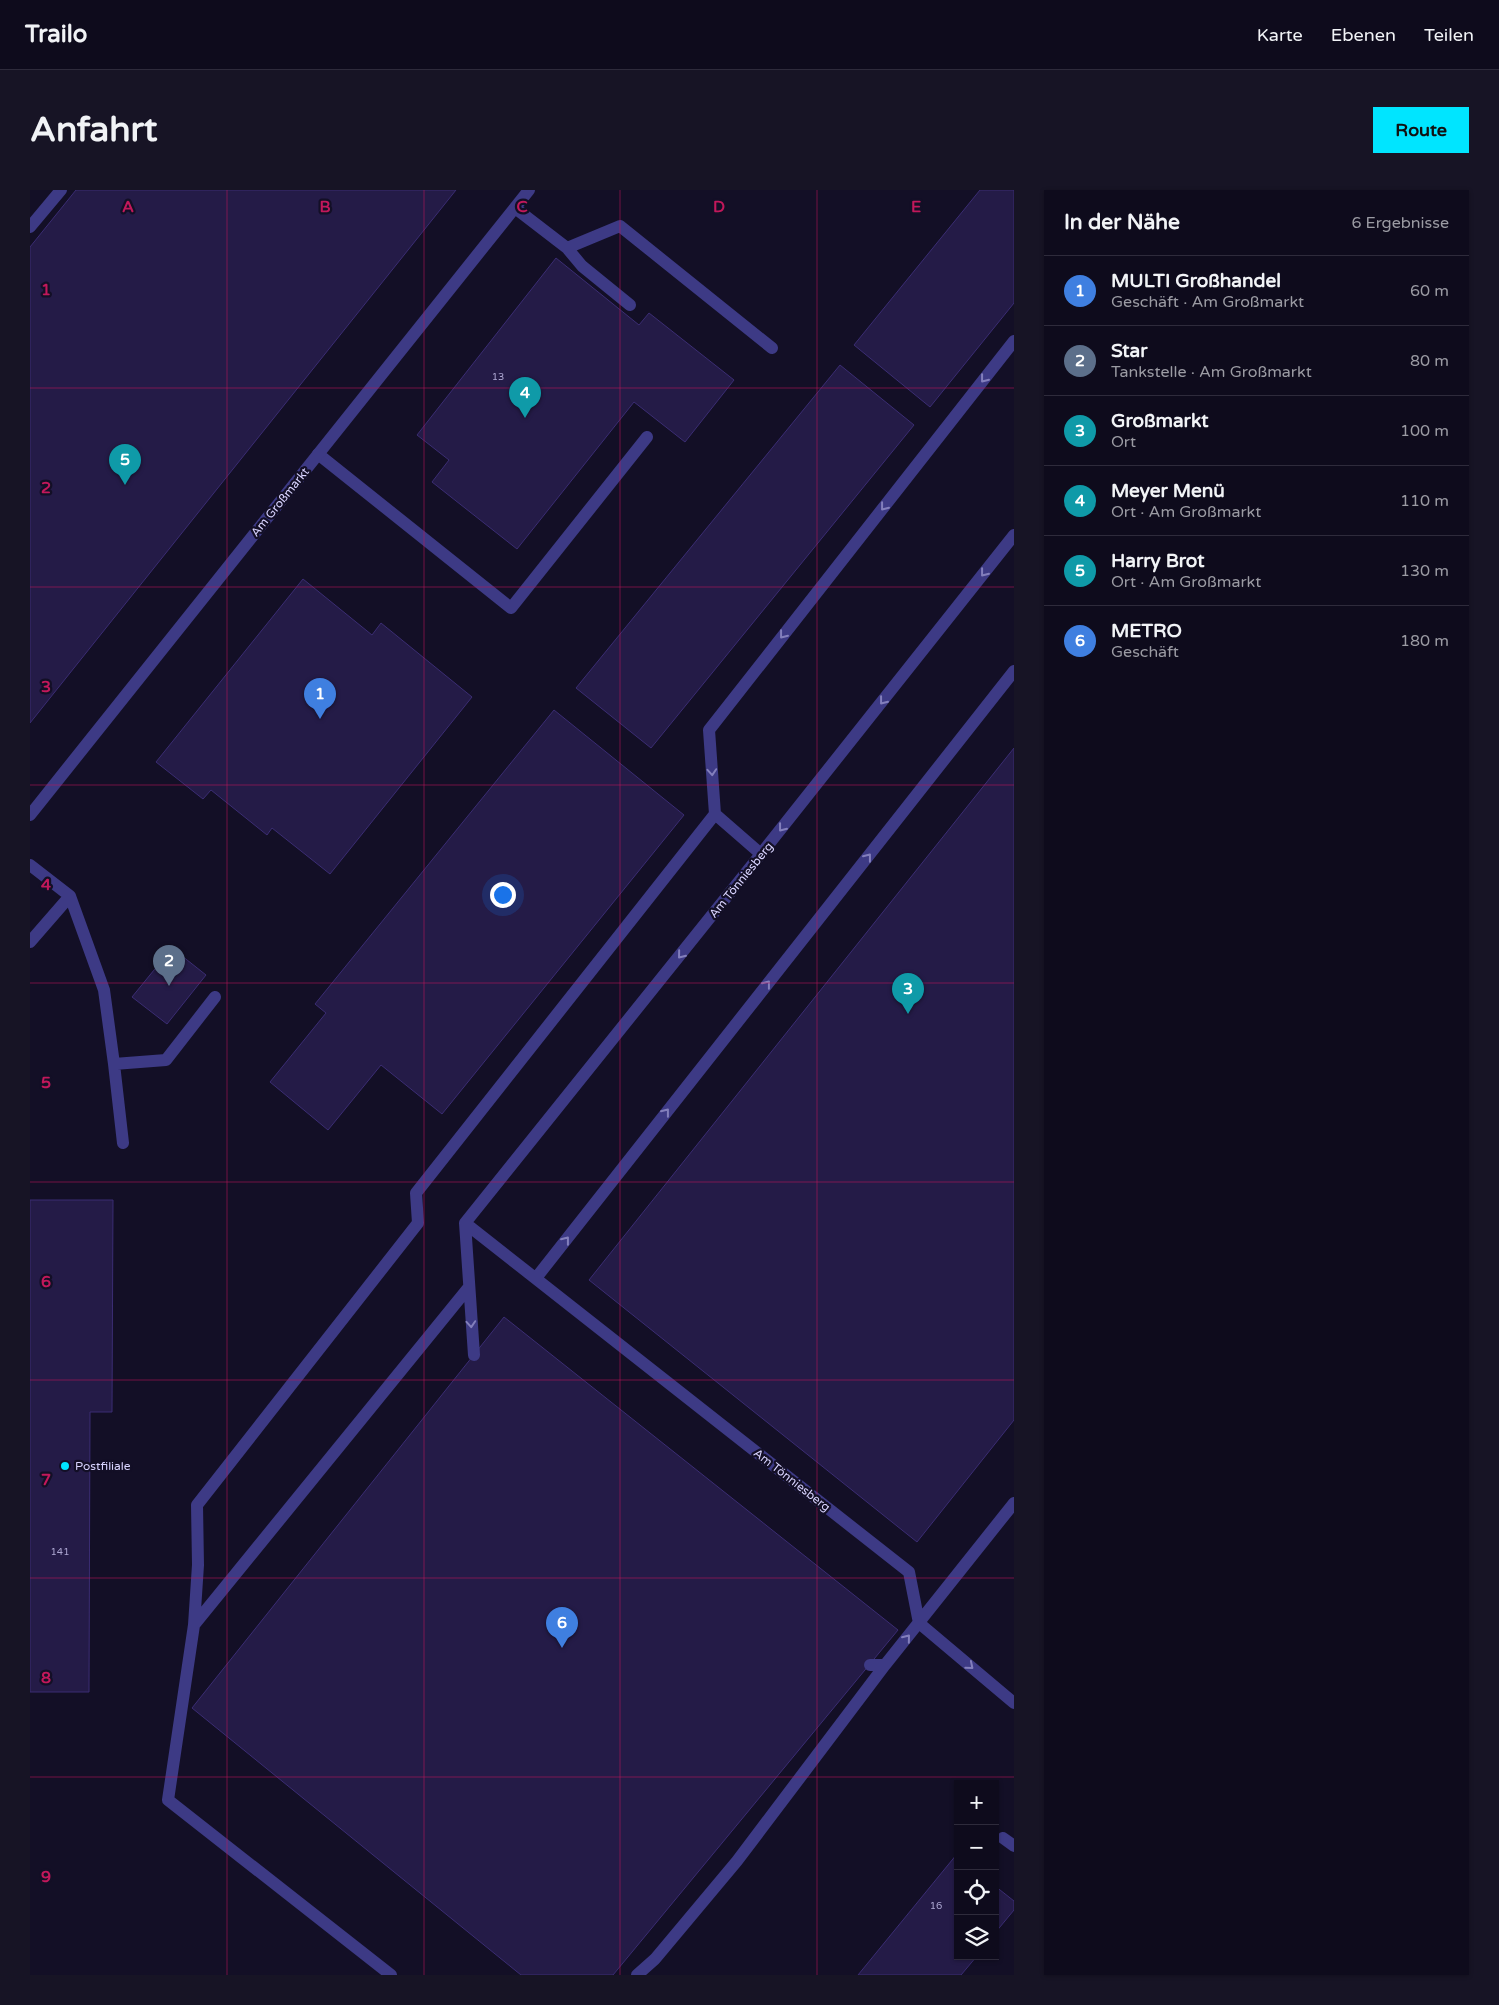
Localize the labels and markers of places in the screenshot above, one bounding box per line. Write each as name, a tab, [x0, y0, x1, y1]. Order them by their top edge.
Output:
pin: 4	[509, 377, 541, 418]
pin: 5	[109, 444, 141, 485]
pin: 1	[304, 678, 336, 719]
pin: 2	[153, 945, 185, 986]
pin: 3	[892, 973, 924, 1014]
place label: Postfiliale	[75, 1459, 131, 1473]
marker: Postfiliale	[59, 1460, 71, 1472]
pin: 6	[546, 1607, 578, 1648]

